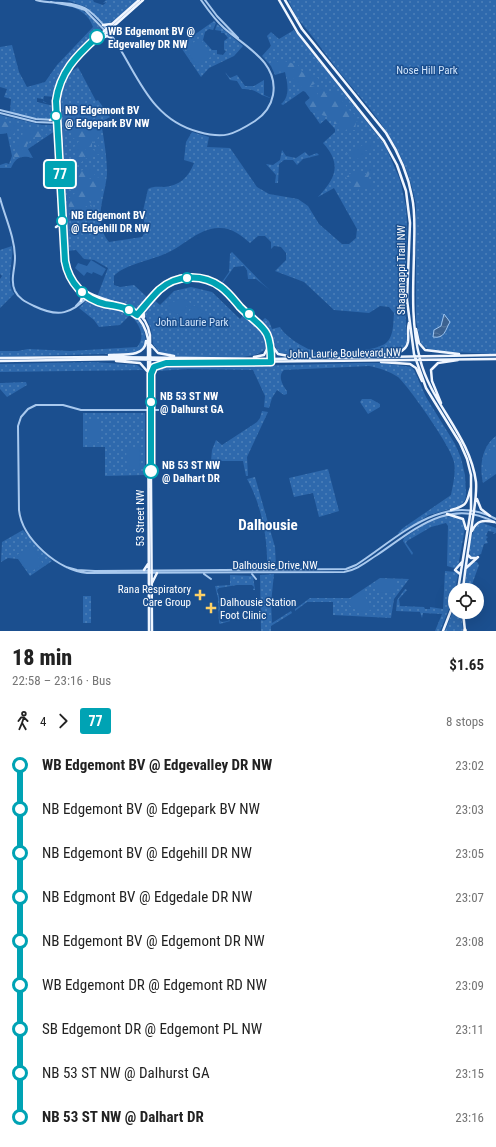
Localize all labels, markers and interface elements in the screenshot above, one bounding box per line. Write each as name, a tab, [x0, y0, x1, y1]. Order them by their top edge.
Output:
place label: WB Edgemont BV @ Edgevalley DR NW	[108, 25, 195, 51]
marker: WB Edgemont BV @ Edgevalley DR NW	[89, 29, 105, 45]
park label: Nose Hill Park	[396, 64, 458, 77]
place label: NB Edgemont BV @ Edgepark BV NW	[65, 104, 150, 130]
marker: NB Edgemont BV @ Edgepark BV NW	[50, 110, 62, 122]
line badge: 77	[42, 161, 78, 187]
text: 77	[53, 166, 67, 182]
place label: NB Edgemont BV @ Edgehill DR NW	[71, 209, 150, 235]
marker: NB Edgemont BV @ Edgehill DR NW	[56, 215, 68, 227]
street label: Shaganappi Trail NW	[395, 225, 408, 315]
unlabelled marker	[181, 272, 193, 284]
unlabelled marker	[76, 286, 88, 298]
unlabelled marker	[123, 304, 135, 316]
unlabelled marker	[243, 308, 255, 320]
park label: John Laurie Park	[156, 316, 229, 329]
street label: John Laurie Boulevard NW	[287, 346, 402, 361]
place label: NB 53 ST NW @ Dalhurst GA	[160, 390, 224, 416]
marker: NB 53 ST NW @ Dalhurst GA	[145, 396, 157, 408]
place label: NB 53 ST NW @ Dalhart DR	[162, 459, 221, 485]
marker: NB 53 ST NW @ Dalhart DR	[143, 463, 159, 479]
street label: 53 Street NW	[134, 489, 147, 546]
district label: Dalhousie	[238, 516, 298, 534]
street label: Dalhousie Drive NW	[232, 559, 318, 572]
place label: Rana Respiratory Care Group	[118, 583, 191, 609]
map controls	[448, 583, 484, 619]
button: locate	[448, 583, 484, 619]
marker: Rana Respiratory Care Group	[194, 589, 206, 601]
place label: Dalhousie Station Foot Clinic	[220, 596, 296, 622]
marker: Dalhousie Station Foot Clinic	[205, 602, 217, 614]
text: 18 min	[12, 645, 72, 670]
text: $1.65	[449, 656, 484, 674]
text: 22:58 – 23:16 · Bus	[12, 673, 111, 688]
icon: walk	[12, 710, 34, 732]
icon: forward	[52, 710, 74, 732]
text: 77	[88, 713, 103, 729]
text: 4	[40, 714, 46, 729]
text: 8 stops	[446, 714, 484, 729]
text: WB Edgemont BV @ Edgevalley DR NW	[42, 756, 272, 774]
text: 23:02	[455, 758, 484, 773]
text: NB Edgemont BV @ Edgepark BV NW	[42, 800, 260, 818]
text: 23:03	[455, 802, 484, 817]
text: NB Edgemont BV @ Edgehill DR NW	[42, 844, 252, 862]
text: 23:05	[455, 846, 484, 861]
text: NB Edgmont BV @ Edgedale DR NW	[42, 888, 252, 906]
text: 23:07	[455, 890, 484, 905]
text: NB Edgemont BV @ Edgemont DR NW	[42, 932, 265, 950]
text: 23:08	[455, 934, 484, 949]
text: WB Edgemont DR @ Edgemont RD NW	[42, 976, 267, 994]
text: 23:09	[455, 978, 484, 993]
text: SB Edgemont DR @ Edgemont PL NW	[42, 1020, 262, 1038]
text: 23:11	[455, 1022, 484, 1037]
text: NB 53 ST NW @ Dalhurst GA	[42, 1064, 210, 1082]
text: 23:15	[455, 1066, 484, 1081]
text: NB 53 ST NW @ Dalhart DR	[42, 1108, 204, 1126]
text: 23:16	[455, 1110, 484, 1125]

